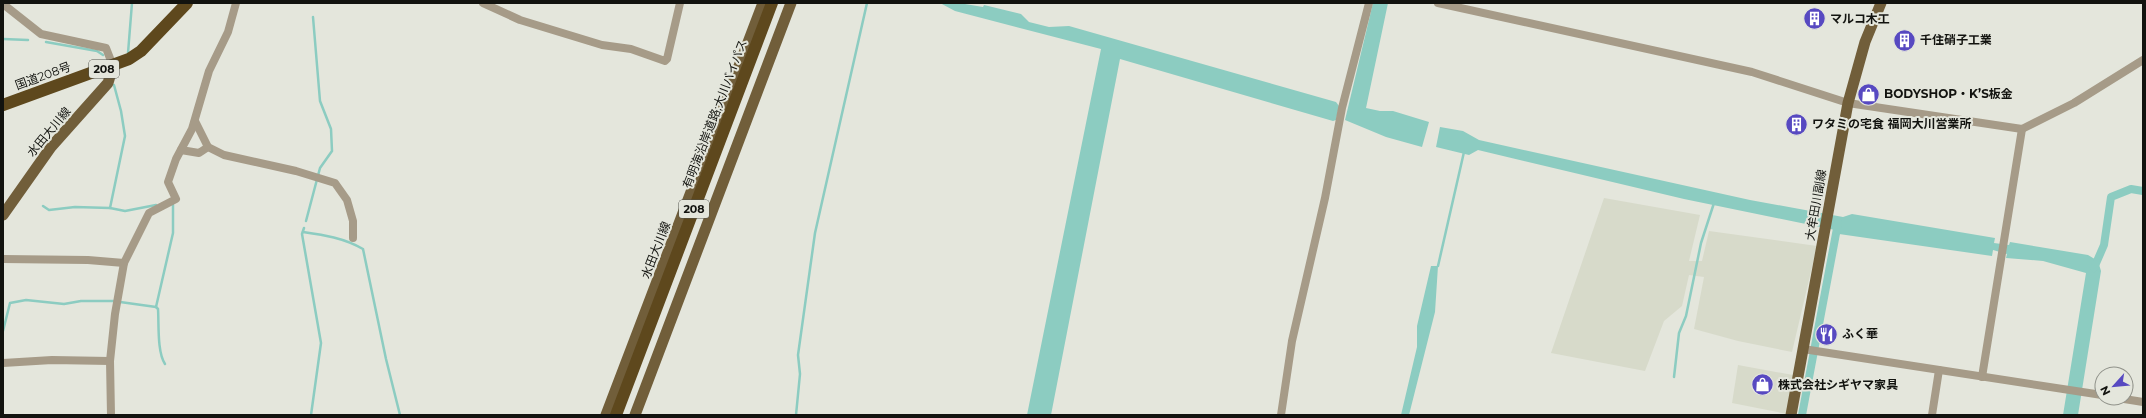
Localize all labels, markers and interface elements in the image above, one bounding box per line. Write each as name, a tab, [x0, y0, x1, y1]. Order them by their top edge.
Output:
building icon: マルコ木工	[1801, 6, 1827, 32]
place label: マルコ木工	[1830, 11, 1890, 26]
building icon: 千住硝子工業	[1892, 27, 1918, 53]
place label: 千住硝子工業	[1920, 32, 1992, 47]
street label: 有明海沿岸道路;大川バイパス	[679, 37, 750, 190]
street label: 国道208号	[13, 58, 73, 93]
road number: 208	[89, 60, 119, 78]
shop icon: BODYSHOP・K’S板金	[1855, 81, 1881, 107]
place label: BODYSHOP・K’S板金	[1884, 86, 2013, 101]
street label: 水田大川線	[24, 104, 74, 159]
building icon: ワタミの宅食 福岡大川営業所	[1783, 111, 1809, 137]
place label: ワタミの宅食 福岡大川営業所	[1812, 116, 1971, 131]
street label: 大牟田川副線	[1802, 168, 1829, 242]
road number: 208	[679, 200, 709, 218]
street label: 水田大川線	[638, 219, 673, 281]
restaurant icon: ふく華	[1813, 321, 1839, 347]
place label: ふく華	[1842, 326, 1878, 341]
north arrow	[2094, 366, 2134, 406]
shop icon: 株式会社シギヤマ家具	[1749, 372, 1775, 398]
place label: 株式会社シギヤマ家具	[1778, 377, 1898, 392]
text: N	[2097, 383, 2113, 398]

